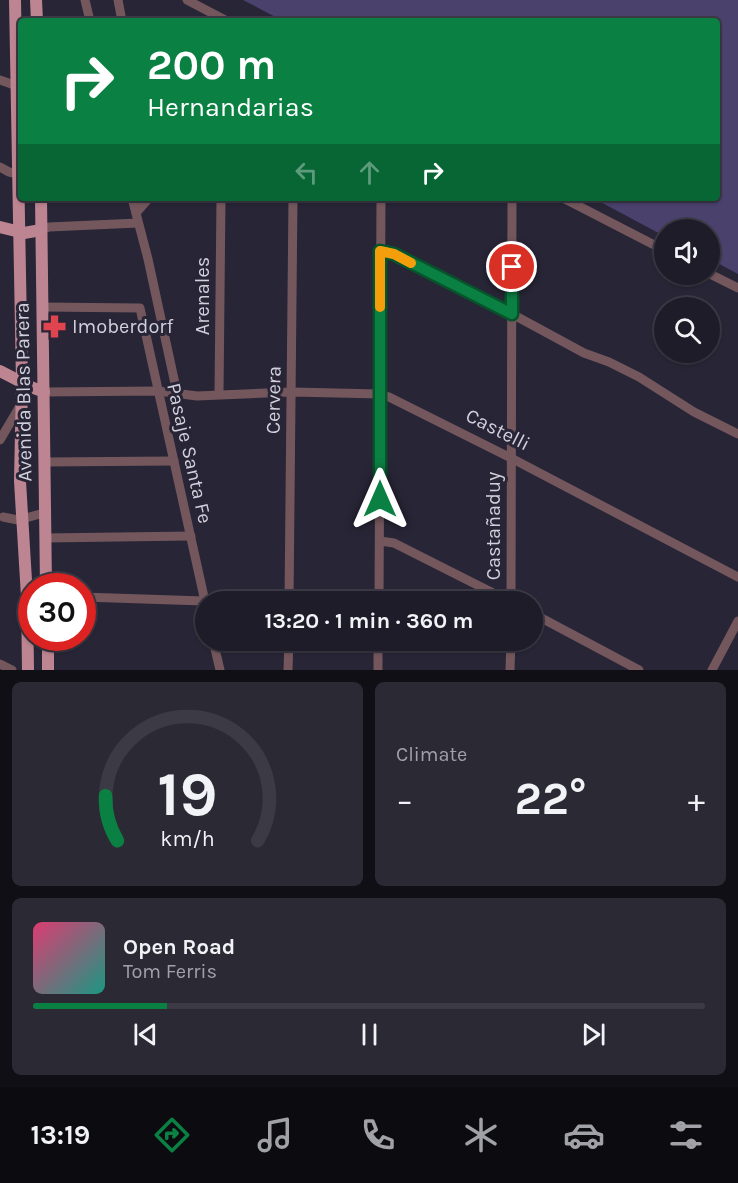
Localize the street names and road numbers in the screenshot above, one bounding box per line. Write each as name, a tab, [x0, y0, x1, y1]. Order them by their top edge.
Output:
street label: Arenales	[191, 257, 214, 335]
street label: Avenida Blas Parera	[10, 302, 37, 482]
street label: Cervera	[261, 366, 286, 434]
street label: Pasaje Santa Fe	[162, 381, 217, 526]
street label: Castelli	[462, 404, 534, 455]
street label: Castañaduy	[482, 472, 505, 580]

